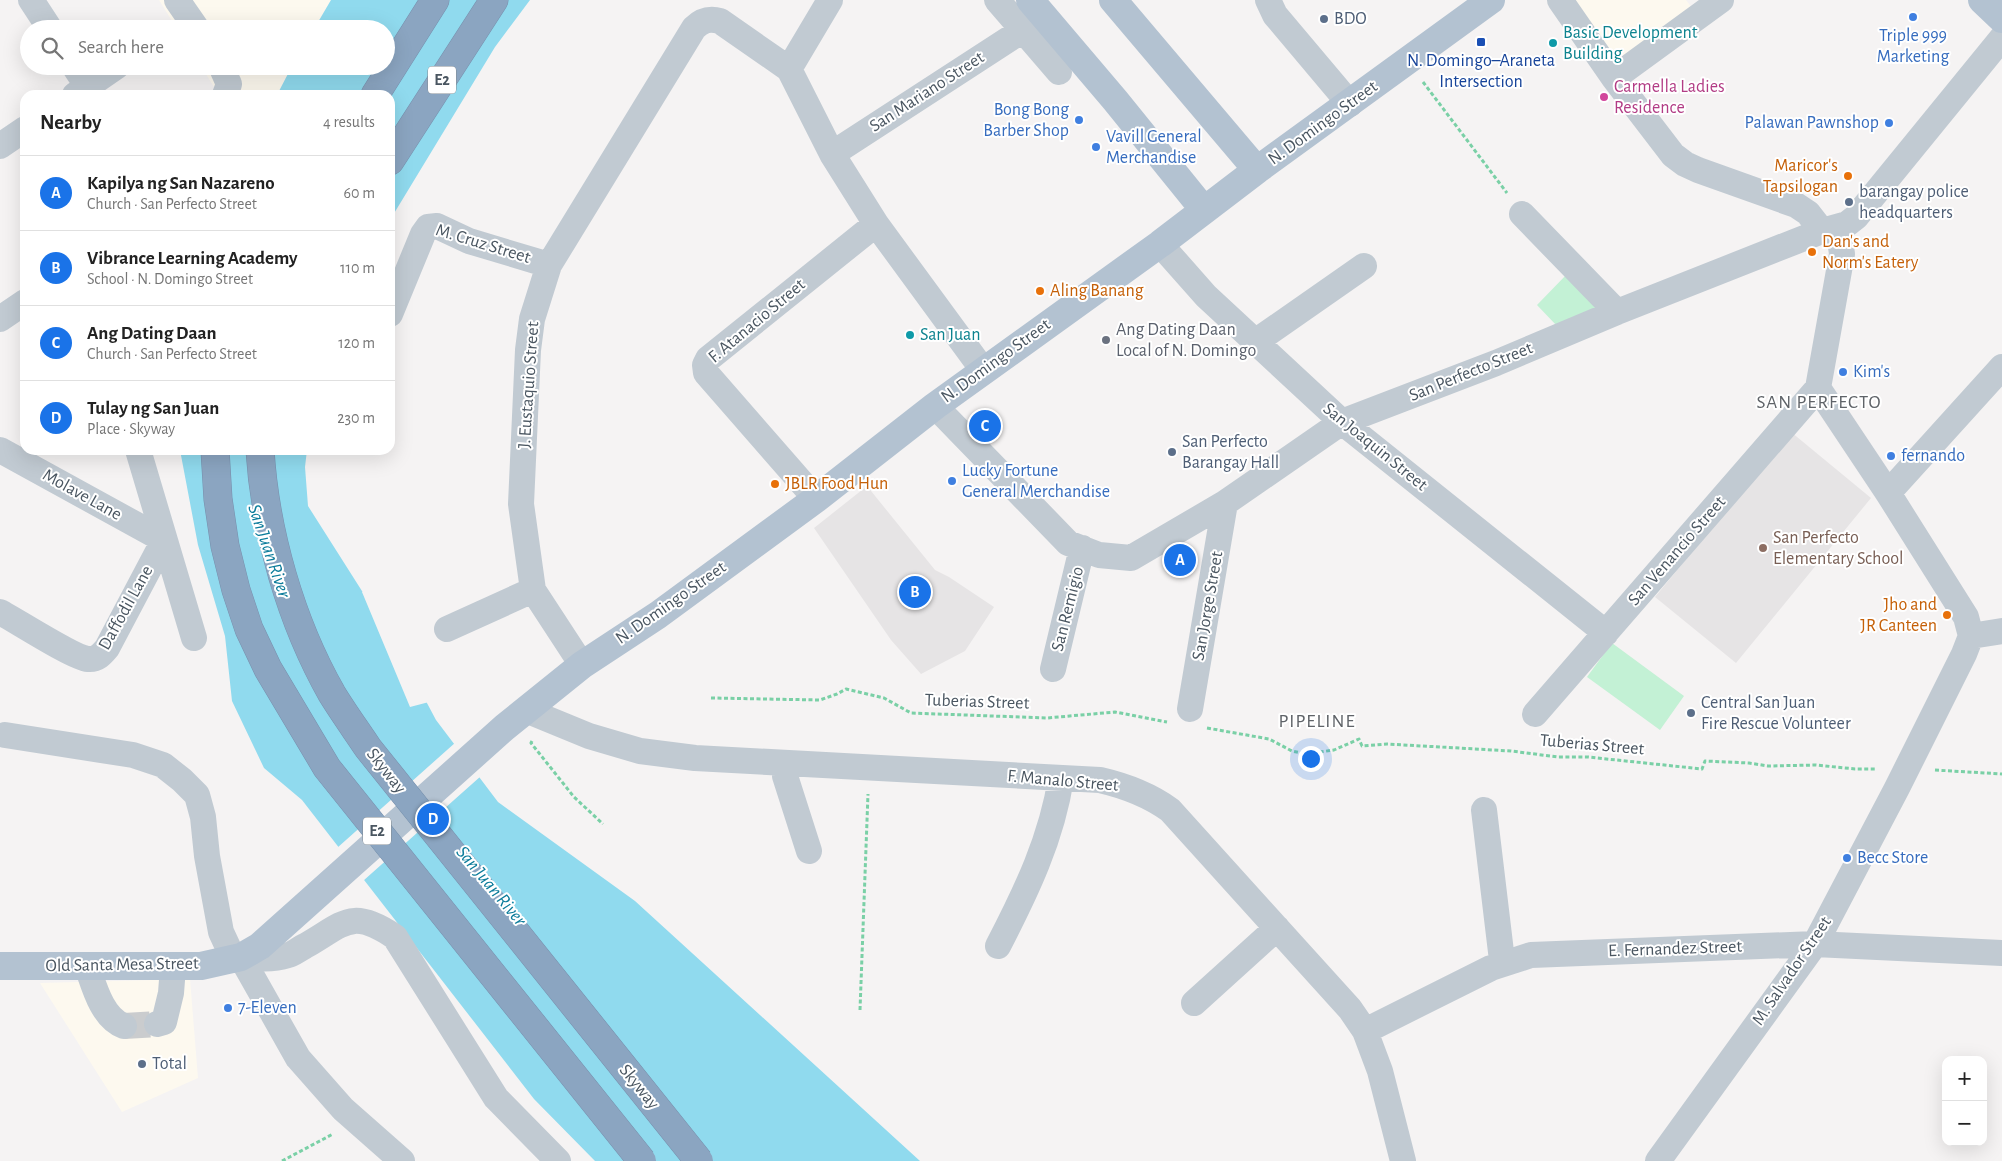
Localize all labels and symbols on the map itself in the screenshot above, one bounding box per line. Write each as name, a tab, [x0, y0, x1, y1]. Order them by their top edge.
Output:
place label: BDO	[1334, 10, 1367, 28]
marker: Triple 999 Marketing	[1907, 11, 1919, 23]
marker: BDO	[1318, 13, 1330, 25]
place label: Basic Development Building	[1563, 24, 1698, 63]
place label: Triple 999 Marketing	[1877, 27, 1949, 66]
marker: N. Domingo–Araneta Intersection	[1475, 36, 1487, 48]
marker: Basic Development Building	[1547, 37, 1559, 49]
street label: San Mariano Street	[867, 48, 988, 136]
place label: N. Domingo–Araneta Intersection	[1407, 52, 1555, 91]
road number: E2	[428, 66, 456, 94]
street label: N. Domingo Street	[1265, 77, 1381, 169]
place label: Carmella Ladies Residence	[1614, 78, 1725, 117]
marker: Carmella Ladies Residence	[1598, 91, 1610, 103]
place label: Bong Bong Barber Shop	[983, 101, 1069, 140]
marker: Bong Bong Barber Shop	[1073, 114, 1085, 126]
place label: Palawan Pawnshop	[1745, 114, 1879, 132]
marker: Palawan Pawnshop	[1883, 117, 1895, 129]
place label: Vavill General Merchandise	[1106, 128, 1202, 167]
marker: Vavill General Merchandise	[1090, 141, 1102, 153]
place label: Maricor's Tapsilogan	[1763, 157, 1838, 196]
marker: Maricor's Tapsilogan	[1842, 170, 1854, 182]
place label: barangay police headquarters	[1859, 183, 1969, 222]
marker: barangay police headquarters	[1843, 196, 1855, 208]
street label: M. Cruz Street	[433, 221, 533, 267]
place label: Dan's and Norm's Eatery	[1822, 233, 1919, 272]
marker: Dan's and Norm's Eatery	[1806, 246, 1818, 258]
street label: F. Atanacio Street	[705, 275, 809, 366]
place label: Aling Banang	[1050, 282, 1144, 300]
marker: Aling Banang	[1034, 285, 1046, 297]
street label: N. Domingo Street	[938, 315, 1054, 407]
street label: J. Eustaquio Street	[516, 321, 542, 449]
place label: Ang Dating Daan Local of N. Domingo	[1116, 321, 1256, 360]
place label: San Juan	[920, 326, 981, 344]
marker: San Juan	[904, 329, 916, 341]
marker: Ang Dating Daan Local of N. Domingo	[1100, 334, 1112, 346]
street label: San Perfecto Street	[1407, 339, 1535, 405]
place label: Kim's	[1853, 363, 1890, 381]
marker: Kim's	[1837, 366, 1849, 378]
district label: SAN PERFECTO	[1756, 393, 1882, 412]
street label: San Joaquin Street	[1320, 400, 1431, 495]
pin: C	[969, 407, 1001, 445]
place label: San Perfecto Barangay Hall	[1182, 433, 1279, 472]
marker: San Perfecto Barangay Hall	[1166, 446, 1178, 458]
place label: fernando	[1901, 447, 1965, 465]
marker: fernando	[1885, 450, 1897, 462]
place label: Lucky Fortune General Merchandise	[962, 462, 1110, 501]
street label: Molave Lane	[40, 466, 124, 524]
place label: JBLR Food Hun	[785, 475, 888, 493]
marker: Lucky Fortune General Merchandise	[946, 475, 958, 487]
marker: JBLR Food Hun	[769, 478, 781, 490]
street label: San Venancio Street	[1625, 493, 1729, 609]
water label: San Juan River	[244, 502, 294, 601]
place label: San Perfecto Elementary School	[1773, 529, 1904, 568]
pin: A	[1164, 541, 1196, 579]
marker: San Perfecto Elementary School	[1757, 542, 1769, 554]
street label: San Jorge Street	[1190, 550, 1227, 662]
street label: N. Domingo Street	[613, 558, 730, 648]
street label: Daffodil Lane	[95, 563, 157, 653]
street label: San Remigio	[1049, 565, 1087, 653]
pin: B	[899, 573, 931, 611]
place label: Jho and JR Canteen	[1860, 596, 1937, 635]
marker: Jho and JR Canteen	[1941, 609, 1953, 621]
street label: Tuberias Street	[924, 691, 1030, 713]
place label: Central San Juan Fire Rescue Volunteer	[1701, 694, 1851, 733]
marker: Central San Juan Fire Rescue Volunteer	[1685, 707, 1697, 719]
district label: PIPELINE	[1278, 712, 1356, 731]
street label: Tuberias Street	[1539, 731, 1645, 759]
street label: Skyway	[363, 745, 409, 797]
your location	[1298, 746, 1324, 772]
street label: F. Manalo Street	[1007, 767, 1120, 795]
pin: D	[417, 800, 449, 838]
road number: E2	[363, 818, 391, 844]
water label: San Juan River	[452, 843, 530, 930]
place label: Becc Store	[1857, 849, 1928, 867]
marker: Becc Store	[1841, 852, 1853, 864]
street label: M. Salvador Street	[1749, 913, 1835, 1029]
street label: E. Fernandez Street	[1608, 938, 1743, 960]
street label: Old Santa Mesa Street	[45, 955, 199, 975]
place label: 7-Eleven	[238, 999, 297, 1017]
marker: 7-Eleven	[222, 1002, 234, 1014]
place label: Total	[152, 1055, 187, 1073]
marker: Total	[136, 1058, 148, 1070]
street label: Skyway	[616, 1061, 662, 1113]

